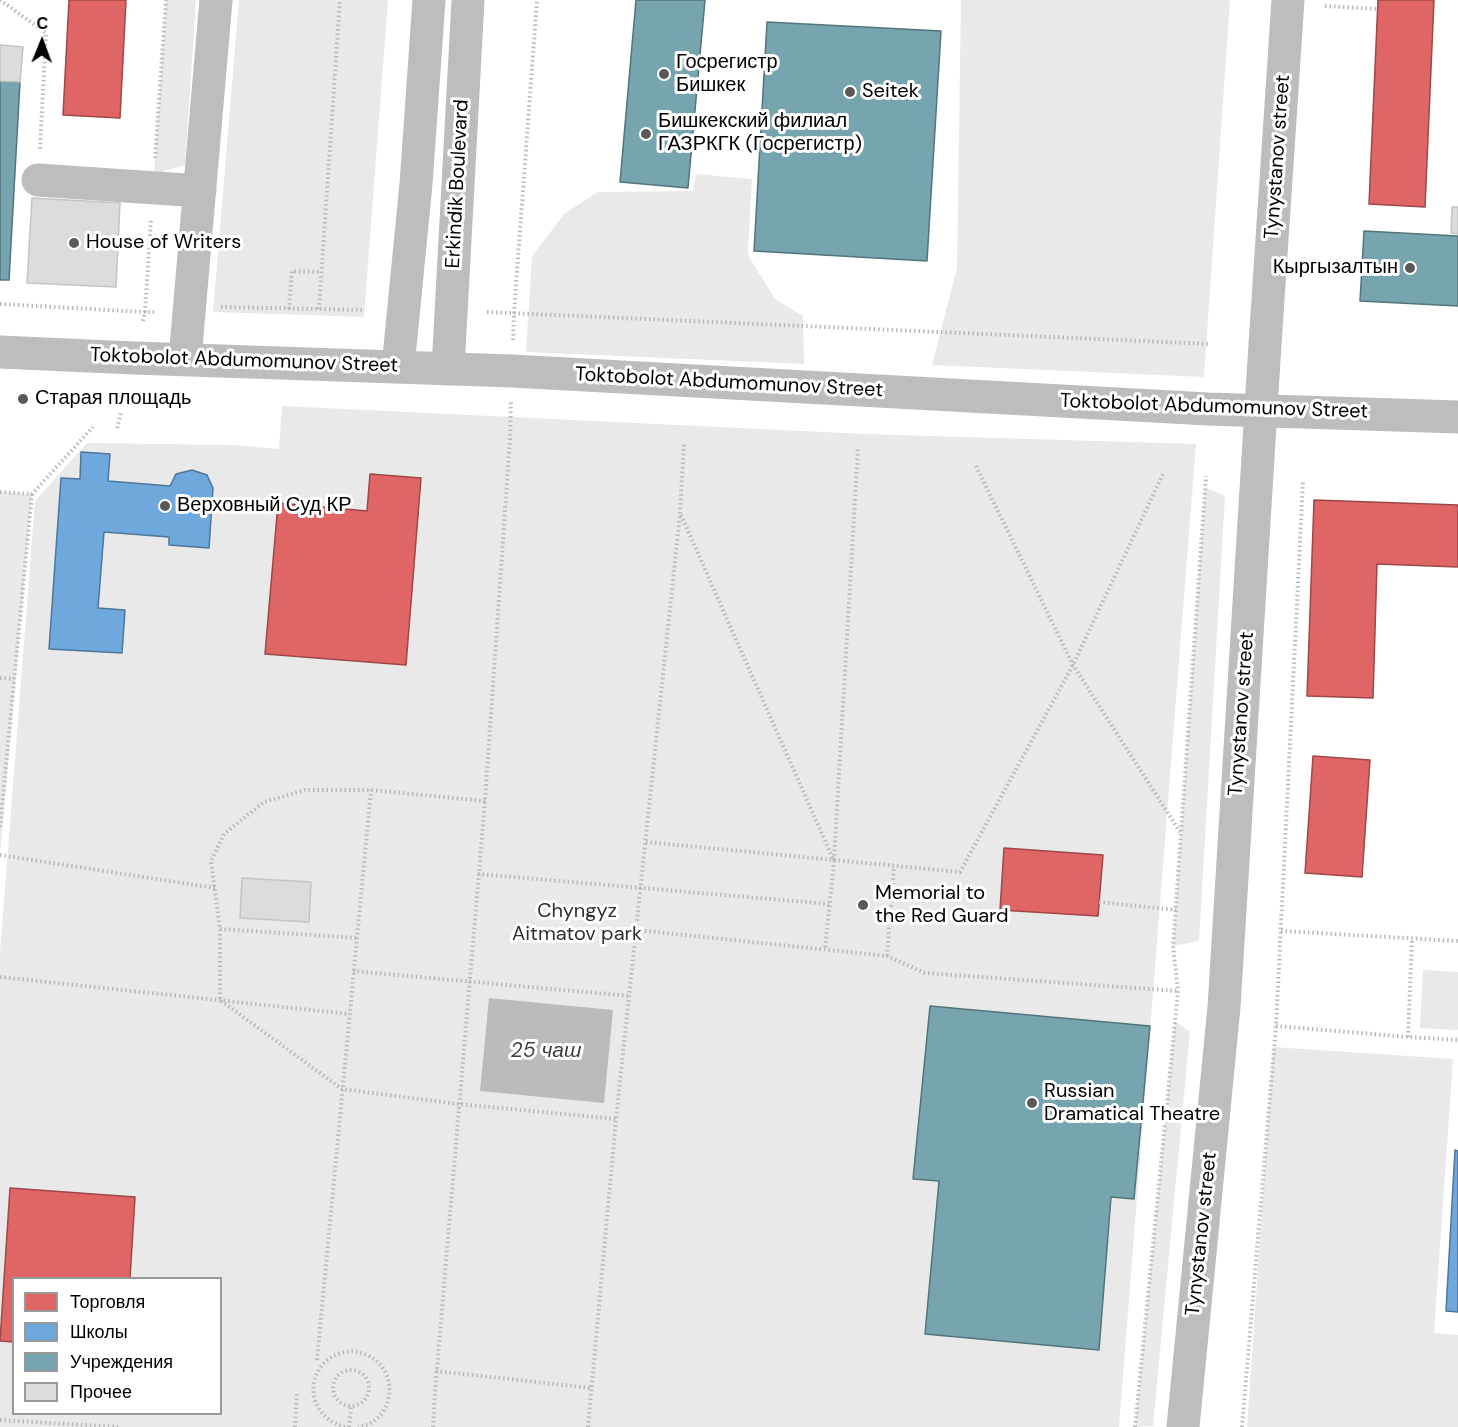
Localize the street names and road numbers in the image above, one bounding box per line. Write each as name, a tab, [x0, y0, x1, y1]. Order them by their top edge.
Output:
street label: Tynystanov street	[1260, 74, 1296, 240]
street label: Erkindik Boulevard	[442, 99, 474, 269]
street label: Toktobolot Abdumomunov Street	[89, 344, 399, 378]
street label: Toktobolot Abdumomunov Street	[574, 363, 884, 403]
street label: Toktobolot Abdumomunov Street	[1059, 390, 1369, 424]
street label: Tynystanov street	[1224, 631, 1260, 797]
street label: Tynystanov street	[1181, 1151, 1223, 1317]

